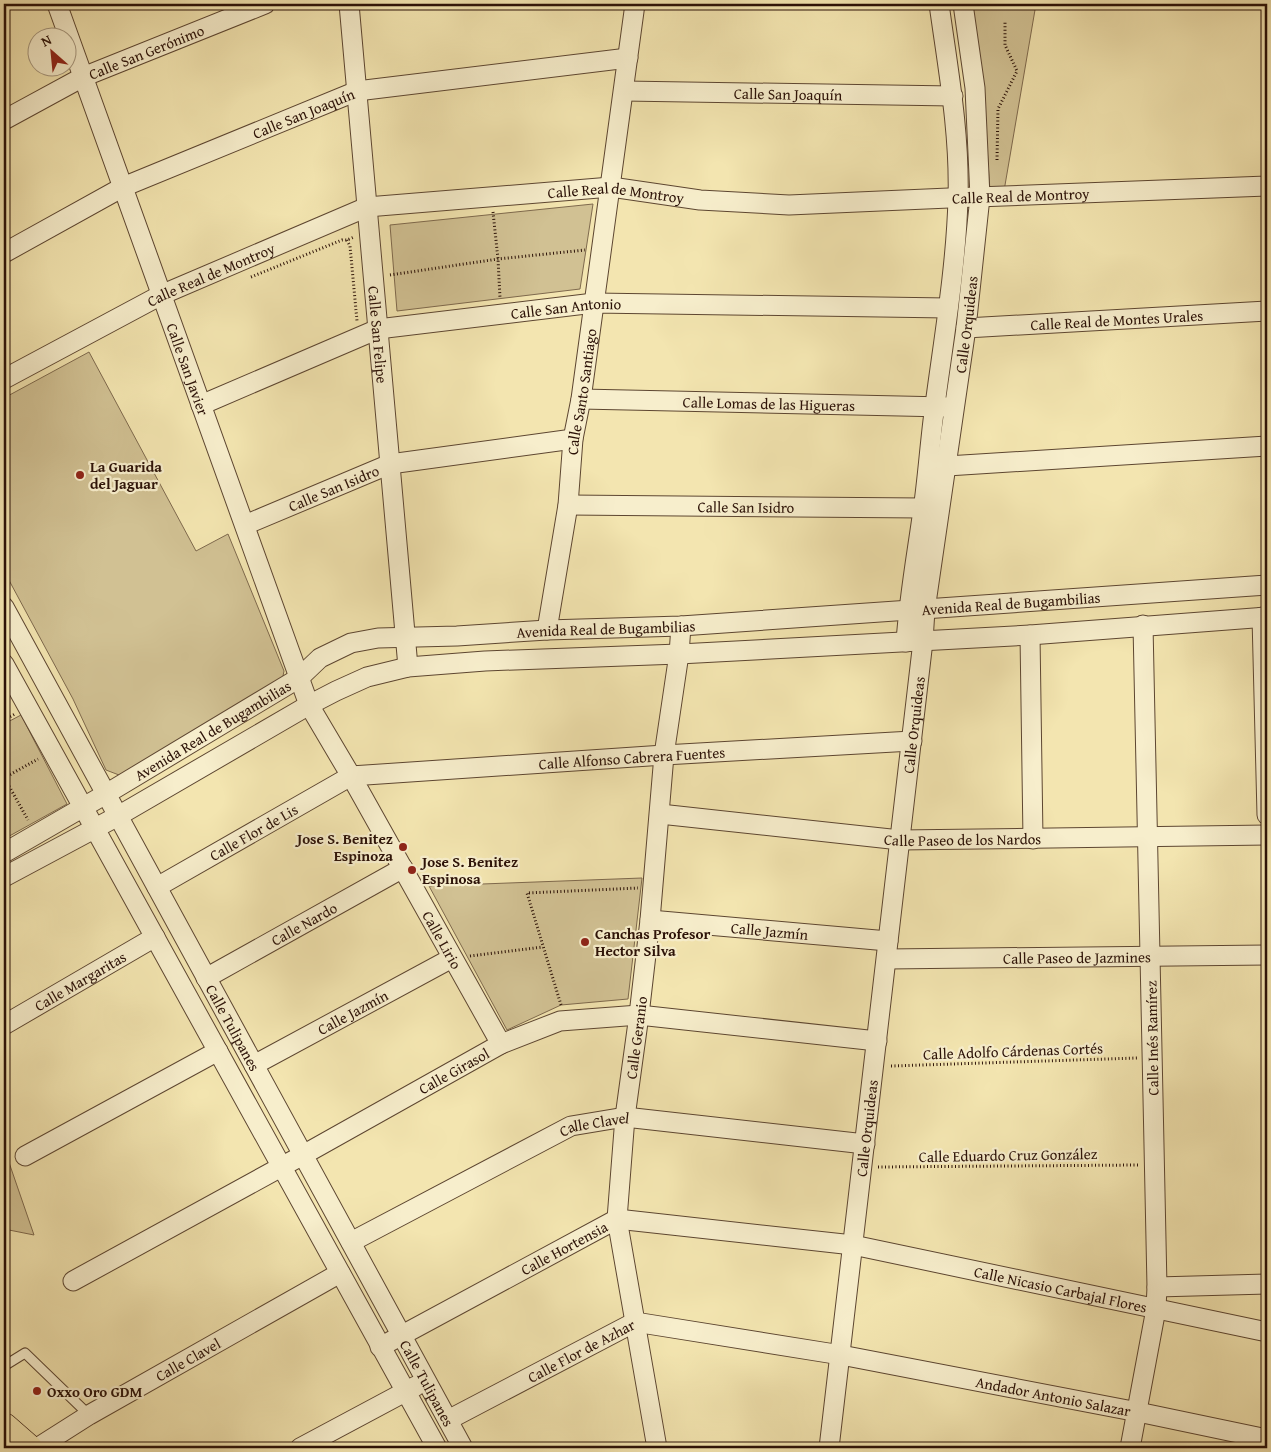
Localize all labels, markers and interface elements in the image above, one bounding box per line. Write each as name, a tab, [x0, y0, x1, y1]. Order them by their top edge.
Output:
street label: Calle San Gerónimo	[85, 19, 207, 84]
north arrow	[28, 28, 78, 78]
text: N	[37, 29, 55, 51]
street label: Calle San Joaquín	[734, 82, 843, 105]
street label: Calle San Joaquín	[249, 83, 358, 143]
street label: Calle Real de Montroy	[547, 176, 686, 208]
street label: Calle Real de Montroy	[952, 182, 1090, 208]
street label: Calle Real de Montroy	[143, 237, 278, 311]
street label: Calle Orquideas	[949, 275, 982, 374]
street label: Calle San Felipe	[364, 285, 393, 384]
street label: Calle San Antonio	[510, 292, 622, 323]
street label: Calle Real de Montes Urales	[1030, 304, 1204, 335]
street label: Calle San Javier	[162, 320, 215, 418]
street label: Calle Santo Santiago	[561, 327, 601, 456]
street label: Calle Lomas de las Higueras	[682, 391, 855, 416]
place label: La Guarida del Jaguar	[90, 456, 162, 494]
street label: Calle San Isidro	[285, 459, 382, 516]
marker: La Guarida del Jaguar	[74, 469, 86, 481]
street label: Calle San Isidro	[698, 496, 795, 517]
street label: Avenida Real de Bugambilias	[921, 586, 1101, 620]
street label: Avenida Real de Bugambilias	[516, 615, 696, 643]
street label: Avenida Real de Bugambilias	[130, 675, 295, 785]
street label: Calle Orquideas	[897, 675, 929, 775]
street label: Calle Alfonso Cabrera Fuentes	[538, 741, 726, 774]
street label: Calle Flor de Lis	[205, 798, 301, 865]
place label: Jose S. Benitez Espinoza	[294, 828, 393, 866]
street label: Calle Paseo de los Nardos	[883, 828, 1041, 851]
marker: Jose S. Benitez Espinoza	[397, 841, 409, 853]
place label: Jose S. Benitez Espinosa	[419, 851, 518, 889]
marker: Jose S. Benitez Espinosa	[406, 864, 418, 876]
street label: Calle Nardo	[267, 896, 341, 950]
street label: Calle Lirio	[418, 907, 467, 973]
street label: Calle Jazmín	[730, 917, 810, 944]
place label: Canchas Profesor Hector Silva	[595, 923, 710, 961]
marker: Canchas Profesor Hector Silva	[579, 936, 591, 948]
street label: Calle Margaritas	[30, 946, 130, 1016]
street label: Calle Paseo de Jazmines	[1003, 946, 1151, 968]
street label: Calle Tulipanes	[201, 980, 266, 1075]
street label: Calle Inés Ramírez	[1140, 980, 1164, 1096]
street label: Calle Jazmín	[314, 984, 392, 1039]
street label: Calle Geranio	[620, 995, 652, 1080]
street label: Calle Adolfo Cárdenas Cortés	[923, 1037, 1103, 1065]
street label: Calle Girasol	[414, 1042, 493, 1099]
street label: Calle Orquideas	[850, 1078, 882, 1178]
street label: Calle Clavel	[555, 1107, 631, 1141]
street label: Calle Eduardo Cruz González	[919, 1143, 1098, 1167]
street label: Calle Hortensia	[517, 1216, 611, 1280]
street label: Calle Nicasio Carbajal Flores	[972, 1260, 1149, 1317]
street label: Calle Flor de Azhar	[523, 1314, 638, 1387]
street label: Calle Clavel	[151, 1332, 224, 1386]
street label: Calle Tulipanes	[395, 1336, 460, 1430]
street label: Andador Antonio Salazar	[974, 1371, 1133, 1421]
place label: Oxxo Oro GDM	[47, 1381, 143, 1402]
marker: Oxxo Oro GDM	[31, 1385, 43, 1397]

